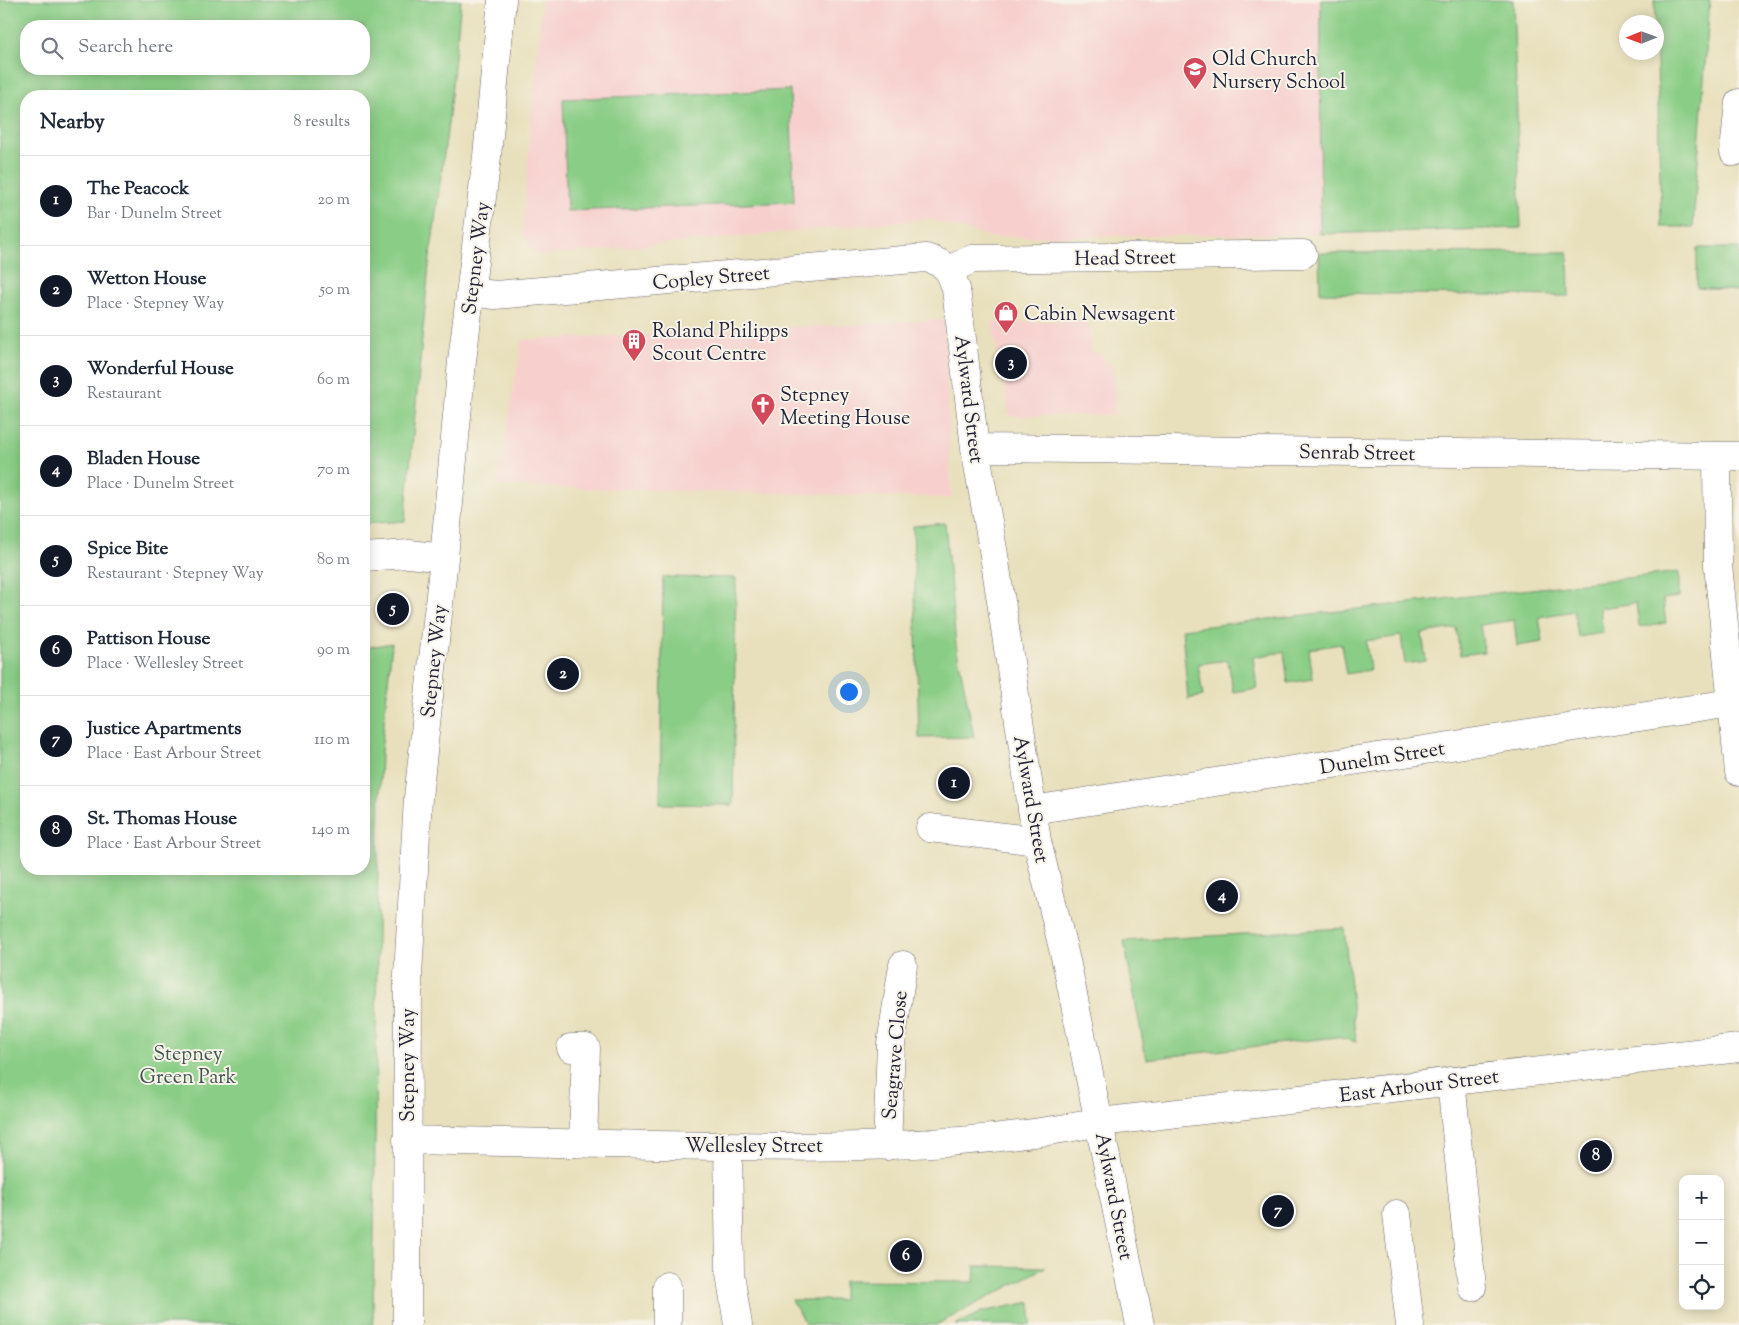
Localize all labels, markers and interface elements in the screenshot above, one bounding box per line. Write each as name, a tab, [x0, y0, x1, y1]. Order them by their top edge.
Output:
north arrow	[1619, 15, 1664, 60]
search box	[20, 20, 370, 75]
icon: search	[38, 34, 66, 62]
text: Search here	[78, 34, 173, 61]
place label: Old Church Nursery School	[1212, 46, 1346, 98]
school or university icon: Old Church Nursery School	[1182, 56, 1208, 90]
text: Nearby	[40, 108, 105, 138]
text: 8 results	[294, 111, 350, 134]
text: The Peacock	[87, 176, 189, 203]
text: 1	[53, 189, 59, 212]
text: 20 m	[317, 189, 350, 212]
street label: Stepney Way	[456, 200, 499, 317]
text: Bar · Dunelm Street	[87, 203, 222, 226]
street label: Head Street	[1074, 244, 1176, 275]
street label: Copley Street	[651, 260, 771, 299]
text: Wetton House	[87, 266, 206, 293]
text: 2	[52, 279, 60, 302]
text: 50 m	[319, 279, 350, 302]
text: Place · Stepney Way	[87, 293, 224, 316]
shop icon: Cabin Newsagent	[993, 300, 1019, 334]
place label: Cabin Newsagent	[1024, 301, 1176, 330]
place label: Roland Philipps Scout Centre	[652, 318, 788, 370]
building icon: Roland Philipps Scout Centre	[621, 328, 647, 362]
street label: Aylward Street	[945, 334, 990, 465]
pin: 3	[995, 344, 1027, 382]
text: Wonderful House	[87, 356, 234, 383]
text: 3	[53, 369, 59, 392]
text: 60 m	[317, 369, 350, 392]
place label: Stepney Meeting House	[780, 382, 910, 434]
text: Restaurant	[87, 383, 162, 406]
church icon: Stepney Meeting House	[750, 392, 776, 426]
street label: Senrab Street	[1299, 439, 1415, 470]
text: Bladen House	[87, 446, 200, 473]
text: 4	[52, 459, 60, 482]
text: 70 m	[317, 459, 350, 482]
text: Place · Dunelm Street	[87, 473, 234, 496]
text: Spice Bite	[87, 536, 168, 563]
text: 5	[53, 549, 59, 572]
text: 80 m	[317, 549, 350, 572]
text: Restaurant · Stepney Way	[87, 563, 264, 586]
pin: 5	[377, 590, 409, 628]
street label: Stepney Way	[415, 603, 456, 719]
text: Pattison House	[87, 626, 210, 653]
text: 6	[52, 639, 60, 662]
text: 90 m	[317, 639, 350, 662]
text: Place · Wellesley Street	[87, 653, 243, 676]
pin: 2	[547, 655, 579, 693]
your location	[836, 679, 862, 705]
text: Justice Apartments	[87, 716, 242, 743]
text: 7	[52, 729, 60, 752]
text: 110 m	[314, 729, 350, 752]
street label: Aylward Street	[1004, 733, 1055, 866]
street label: Dunelm Street	[1318, 735, 1447, 784]
text: Place · East Arbour Street	[87, 743, 261, 766]
pin: 1	[938, 764, 970, 802]
text: St. Thomas House	[87, 806, 237, 833]
text: 8	[52, 819, 60, 842]
text: 140 m	[312, 819, 350, 842]
text: Place · East Arbour Street	[87, 833, 261, 856]
pin: 4	[1206, 877, 1238, 915]
street label: Seagrave Close	[876, 989, 917, 1121]
street label: Stepney Way	[395, 1008, 424, 1122]
park label: Stepney Green Park	[140, 1041, 237, 1093]
street label: East Arbour Street	[1338, 1063, 1501, 1112]
street label: Aylward Street	[1086, 1130, 1139, 1263]
street label: Wellesley Street	[685, 1133, 823, 1162]
pin: 8	[1580, 1137, 1612, 1175]
map controls	[1679, 1175, 1724, 1310]
button: +	[1679, 1175, 1724, 1220]
pin: 7	[1262, 1192, 1294, 1230]
button: −	[1679, 1220, 1724, 1265]
pin: 6	[890, 1237, 922, 1275]
button: locate	[1679, 1265, 1724, 1310]

